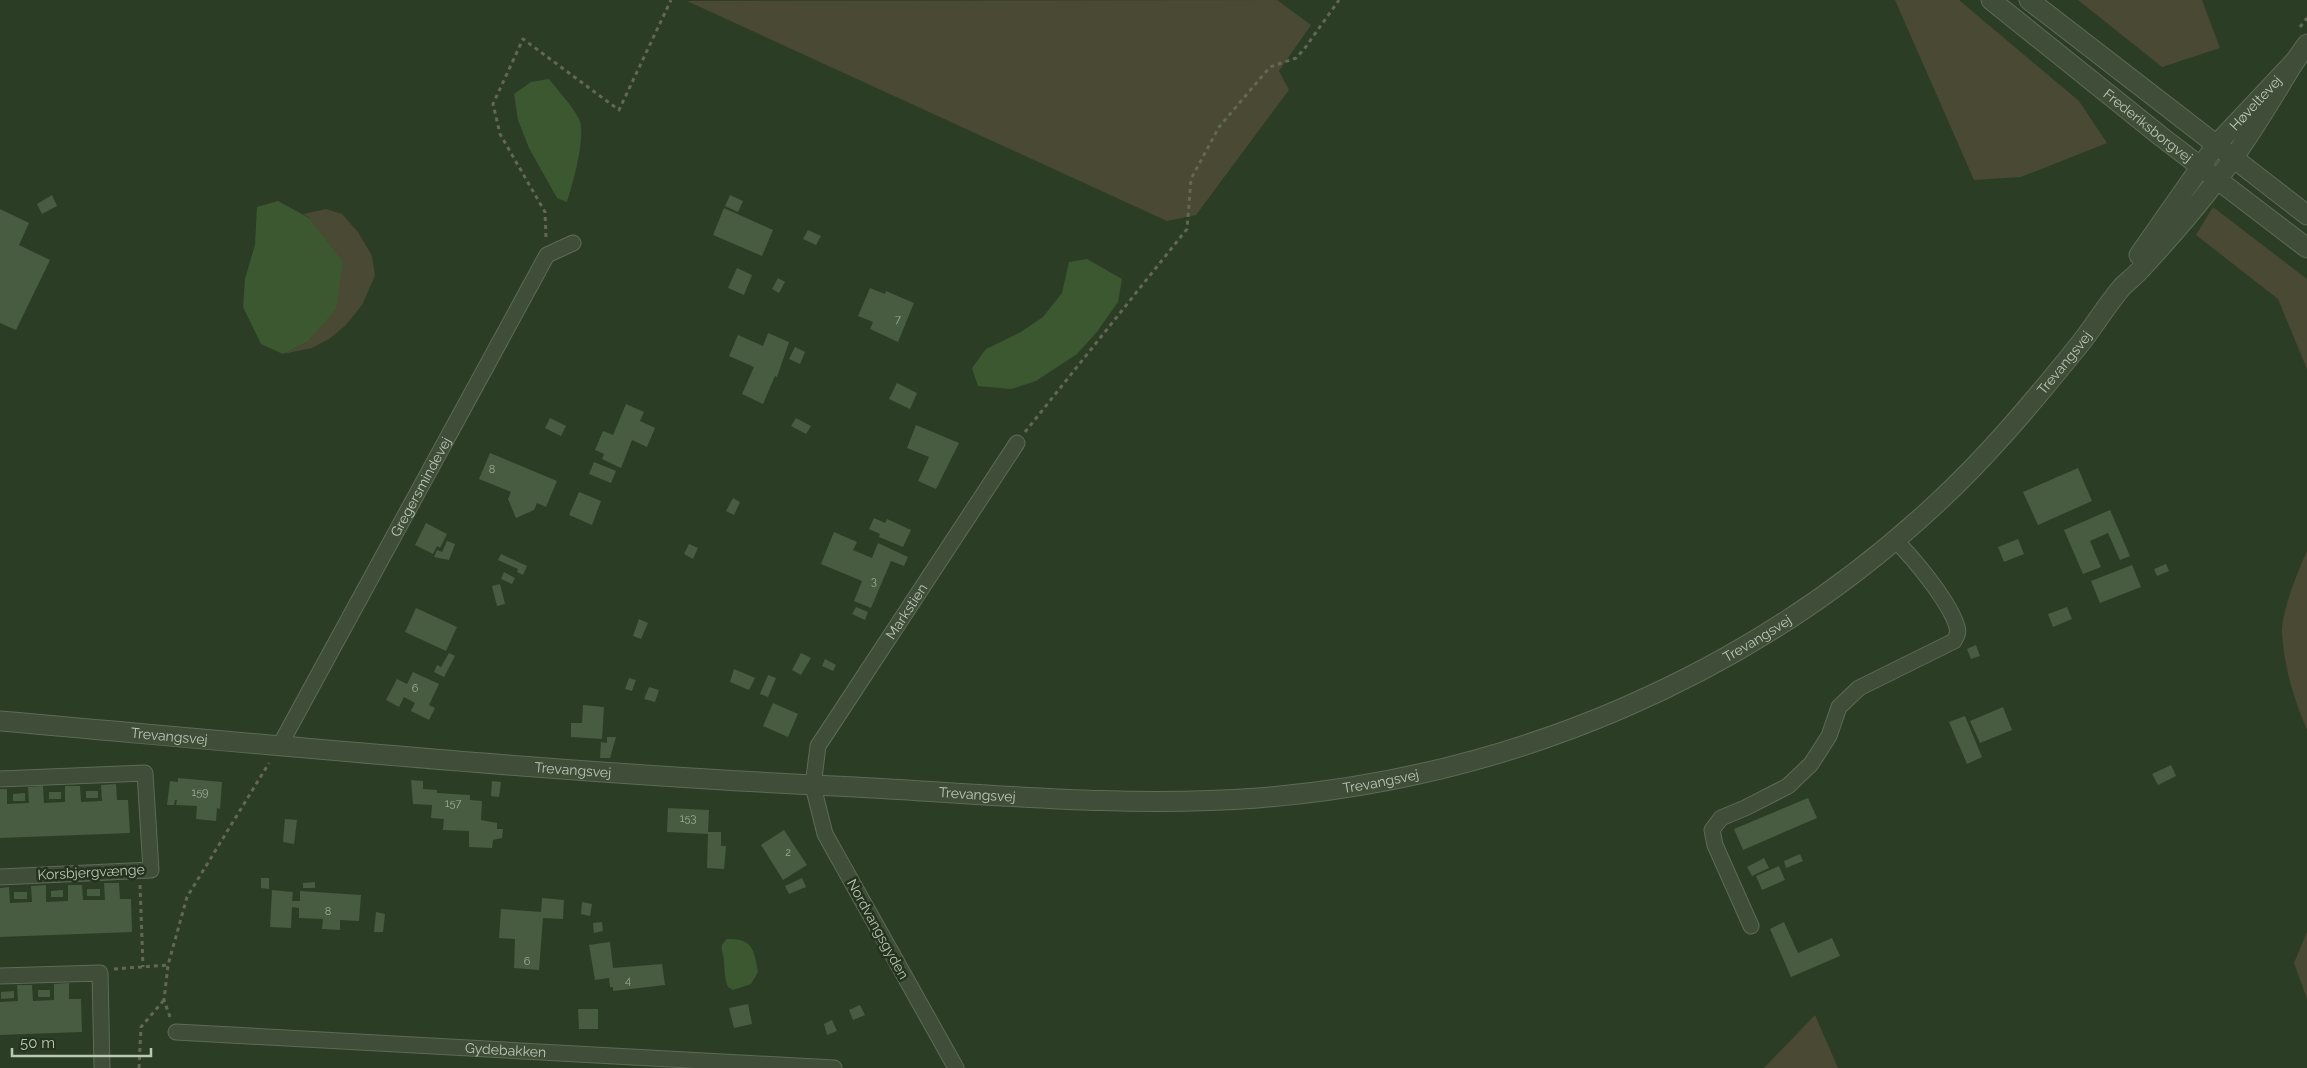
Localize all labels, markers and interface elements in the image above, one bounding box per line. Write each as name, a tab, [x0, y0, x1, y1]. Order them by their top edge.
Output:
street label: Høveltevej	[2226, 72, 2285, 133]
street label: Frederiksborgvej	[2100, 86, 2196, 166]
house number: 7	[895, 313, 901, 326]
street label: Trevangsvej	[2034, 328, 2095, 398]
street label: Gregersmindevej	[387, 434, 454, 539]
house number: 8	[489, 463, 495, 476]
house number: 3	[871, 575, 877, 588]
street label: Markstien	[882, 581, 930, 642]
street label: Trevangsvej	[1720, 612, 1794, 665]
house number: 6	[412, 682, 419, 695]
street label: Trevangsvej	[130, 725, 208, 747]
street label: Trevangsvej	[534, 759, 612, 781]
street label: Trevangsvej	[1342, 766, 1420, 796]
street label: Trevangsvej	[938, 784, 1016, 805]
house number: 159	[191, 786, 209, 799]
house number: 157	[445, 797, 461, 810]
house number: 153	[680, 812, 696, 825]
house number: 2	[785, 846, 791, 859]
street label: Korsbjergvænge	[37, 861, 145, 883]
street label: Nordvangsgyden	[844, 876, 912, 982]
house number: 8	[325, 905, 331, 918]
house number: 6	[524, 955, 531, 968]
house number: 4	[625, 974, 631, 987]
scale bar	[12, 1026, 151, 1058]
text: 50 m	[20, 1034, 55, 1052]
street label: Gydebakken	[464, 1040, 547, 1060]

